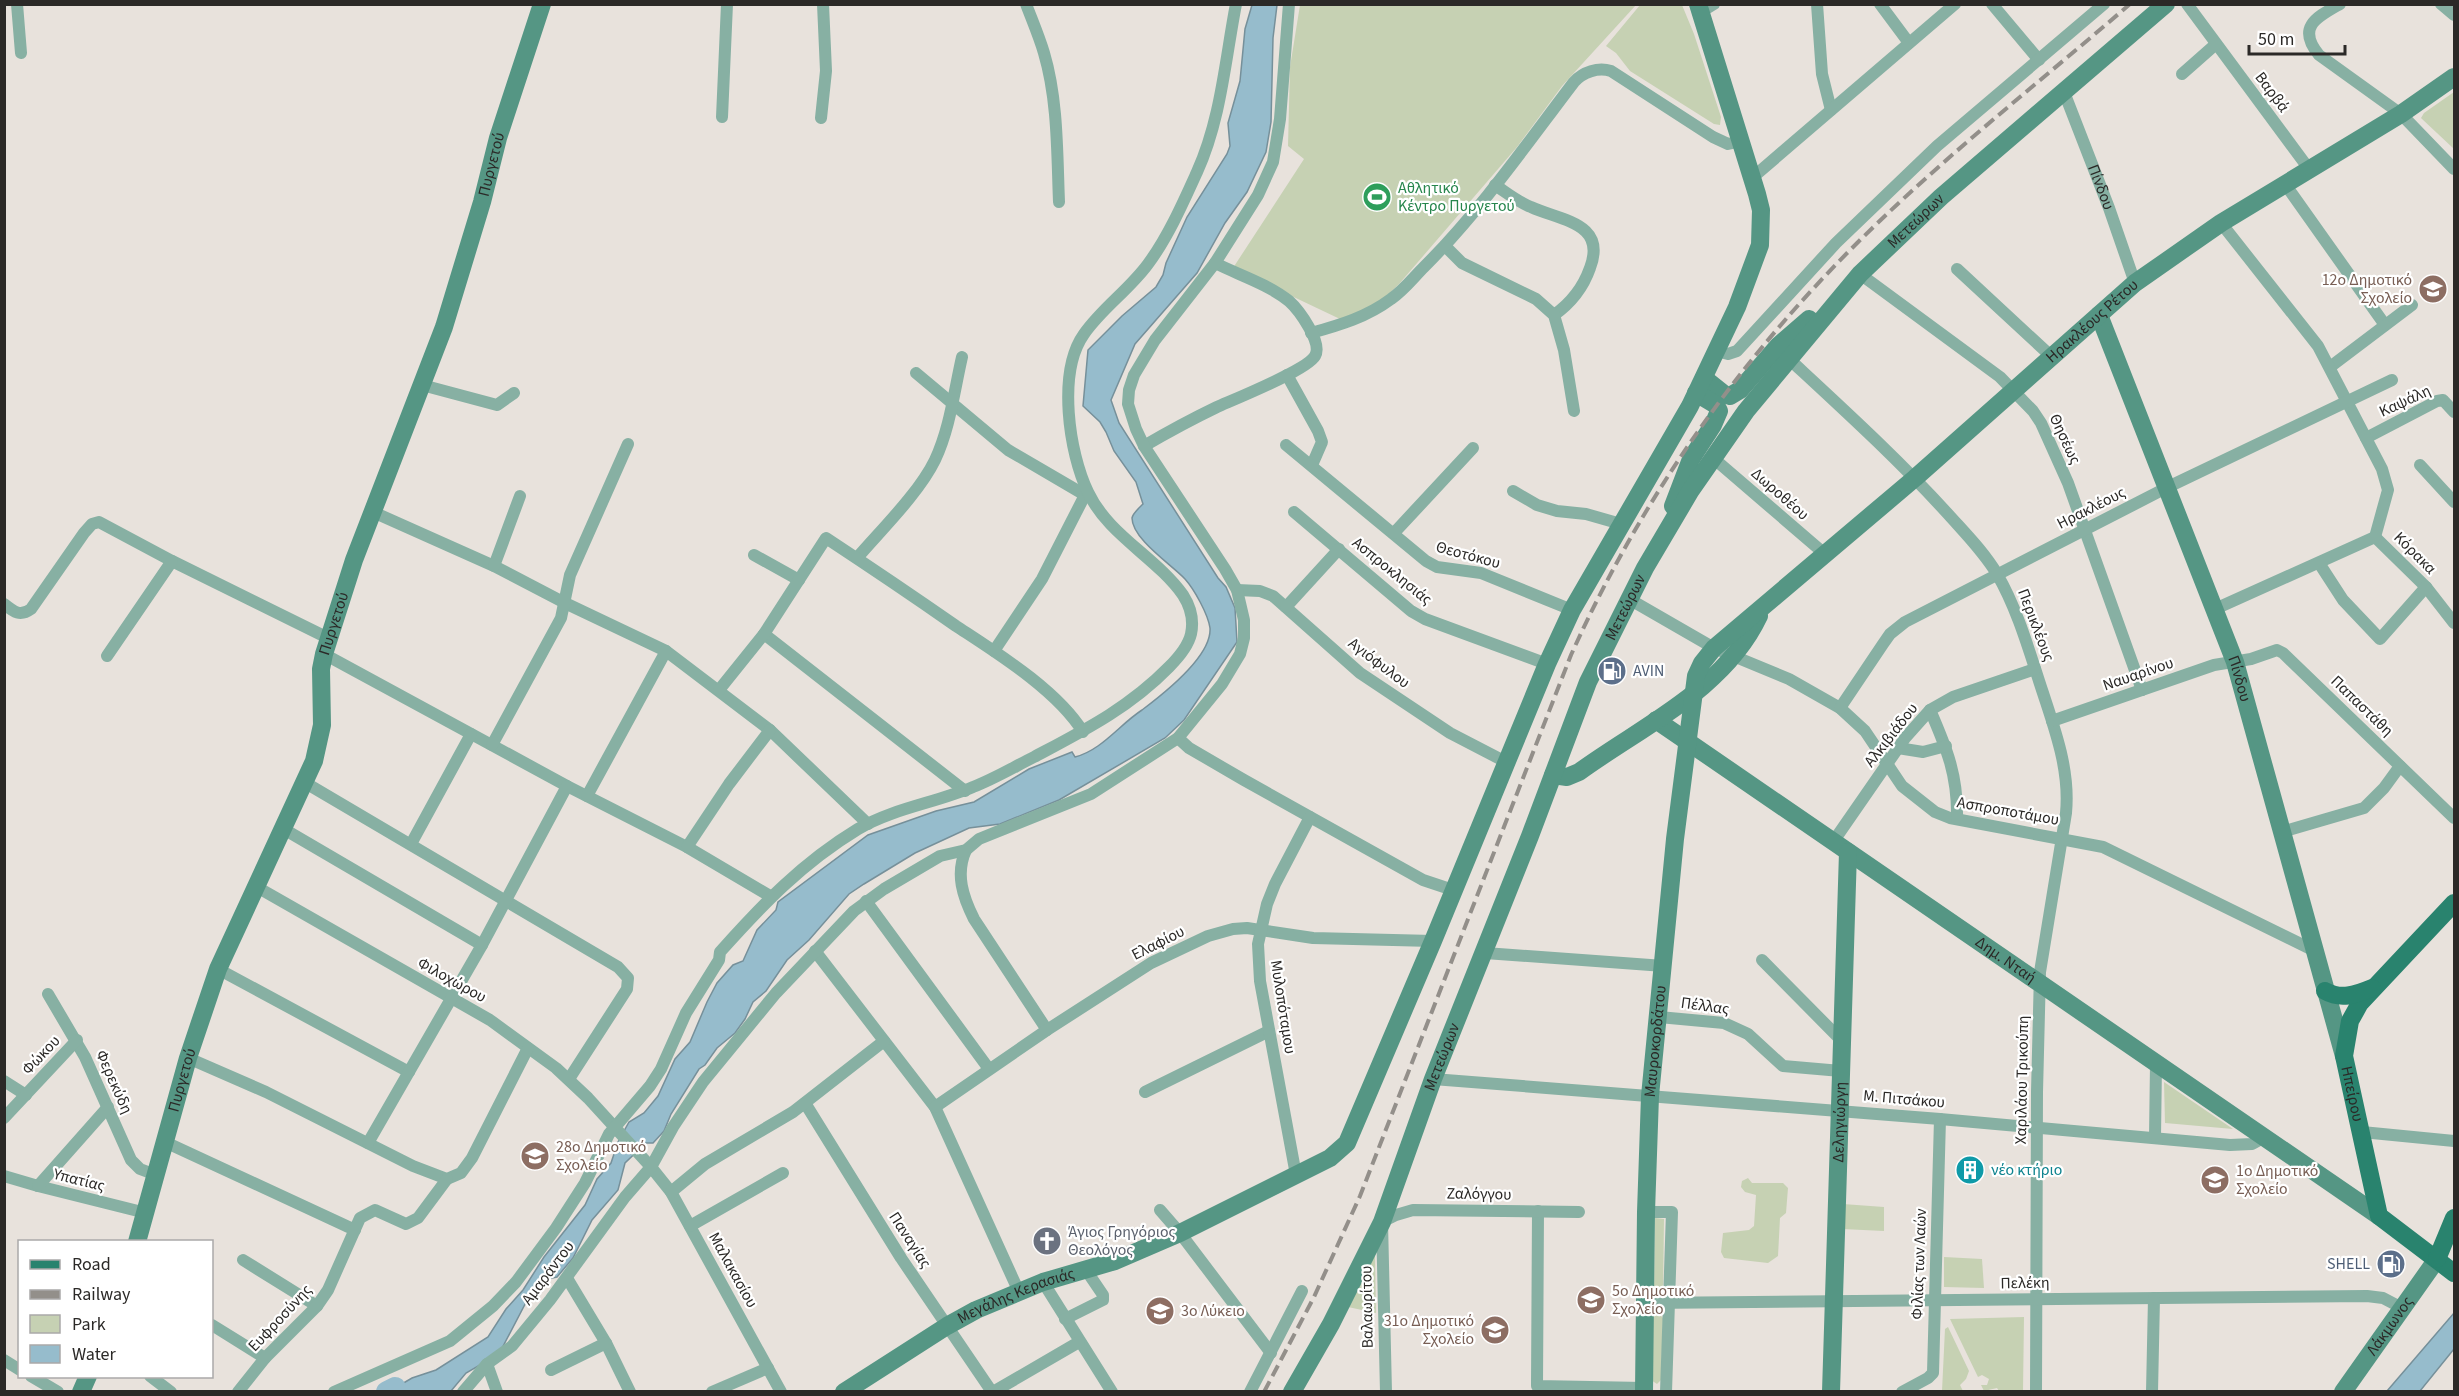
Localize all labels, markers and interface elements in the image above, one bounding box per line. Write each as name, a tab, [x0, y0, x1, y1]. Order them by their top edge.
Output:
scale bar	[2249, 18, 2345, 56]
text: 50 m	[2258, 27, 2294, 52]
street label: Βαρβά	[2250, 67, 2294, 117]
street label: Πυργετού	[473, 129, 510, 199]
street label: Πίνδου	[2082, 161, 2120, 213]
place label: Αθλητικό Κέντρο Πυργετού	[1398, 177, 1515, 217]
sports icon: Αθλητικό Κέντρο Πυργετού	[1361, 181, 1393, 213]
street label: Μετεώρων	[1882, 188, 1950, 253]
place label: 12ο Δημοτικό Σχολείο	[2322, 269, 2412, 309]
school or university icon: 12ο Δημοτικό Σχολείο	[2417, 273, 2449, 305]
street label: Ηρακλέους Ρέτου	[2041, 274, 2143, 368]
street label: Καψάλη	[2376, 379, 2434, 423]
street label: Θησέως	[2044, 410, 2086, 468]
street label: Δωροθέου	[1746, 463, 1814, 525]
street label: Ηρακλέους	[2053, 481, 2129, 535]
street label: Κόρακα	[2389, 527, 2441, 579]
street label: Ασπροκλησιάς	[1347, 532, 1437, 610]
street label: Θεοτόκου	[1433, 536, 1503, 574]
street label: Μετεώρων	[1600, 570, 1651, 644]
street label: Περικλέους	[2012, 585, 2060, 665]
street label: Πυργετού	[313, 589, 354, 658]
street label: Αγιόφυλου	[1344, 632, 1414, 694]
street label: Ναυαρίνου	[2100, 652, 2176, 696]
street label: Πίνδου	[2222, 652, 2256, 704]
fuel station icon: AVIN	[1596, 655, 1628, 687]
place label: AVIN	[1633, 660, 1664, 682]
street label: Παπαστάθη	[2326, 671, 2398, 741]
street label: Αλκιβιάδου	[1859, 698, 1923, 772]
street label: Ασπροποτάμου	[1955, 791, 2061, 831]
street label: Ελαφίου	[1128, 920, 1188, 966]
street label: Δημ. Νταή	[1971, 931, 2041, 989]
street label: Φιλοχώρου	[413, 952, 491, 1008]
street label: Μυλοπόταμου	[1265, 958, 1301, 1056]
street label: Μαυροκορδάτου	[1639, 984, 1672, 1098]
street label: Πέλλας	[1680, 992, 1731, 1020]
street label: Χαριλάου Τρικούπη	[2010, 1015, 2034, 1145]
street label: Μετεώρων	[1419, 1019, 1465, 1094]
street label: Φώκου	[17, 1030, 65, 1080]
street label: Πυργετού	[163, 1045, 202, 1115]
street label: Φερεκύδη	[90, 1047, 138, 1117]
street label: Ηπείρου	[2335, 1064, 2369, 1124]
street label: Δεληγιώργη	[1827, 1081, 1852, 1163]
street label: Μ. Πιτσάκου	[1862, 1084, 1946, 1114]
place label: 28ο Δημοτικό Σχολείο	[556, 1136, 646, 1176]
school or university icon: 28ο Δημοτικό Σχολείο	[519, 1140, 551, 1172]
building icon: νέο κτήριο	[1954, 1154, 1986, 1186]
place label: νέο κτήριο	[1991, 1159, 2062, 1181]
place label: 1ο Δημοτικό Σχολείο	[2236, 1160, 2318, 1200]
street label: Υπατίας	[50, 1163, 107, 1197]
school or university icon: 1ο Δημοτικό Σχολείο	[2199, 1164, 2231, 1196]
street label: Ζαλόγγου	[1446, 1182, 1512, 1206]
street label: Παναγίας	[884, 1208, 936, 1273]
street label: Φιλίας των Λαών	[1906, 1208, 1932, 1320]
place label: Άγιος Γρηγόριος Θεολόγος	[1068, 1221, 1175, 1261]
church icon: Άγιος Γρηγόριος Θεολόγος	[1031, 1225, 1063, 1257]
street label: Μαλακασίου	[703, 1228, 763, 1312]
street label: Αμαράντου	[517, 1236, 579, 1310]
legend	[18, 1240, 213, 1378]
fuel station icon: SHELL	[2375, 1248, 2407, 1280]
text: Road	[72, 1252, 111, 1277]
place label: SHELL	[2327, 1253, 2370, 1275]
street label: Μεγάλης Κερασιάς	[953, 1262, 1077, 1329]
street label: Βαλαωρίτου	[1355, 1265, 1379, 1349]
street label: Πελέκη	[2000, 1272, 2050, 1294]
street label: Ευφροσύνης	[243, 1280, 317, 1356]
place label: 5ο Δημοτικό Σχολείο	[1612, 1280, 1694, 1320]
text: Railway	[72, 1282, 131, 1307]
school or university icon: 5ο Δημοτικό Σχολείο	[1575, 1284, 1607, 1316]
street label: Λάκμωνος	[2361, 1292, 2418, 1360]
school or university icon: 3ο Λύκειο	[1144, 1295, 1176, 1327]
place label: 3ο Λύκειο	[1181, 1300, 1245, 1322]
place label: 31ο Δημοτικό Σχολείο	[1384, 1310, 1474, 1350]
text: Park	[72, 1312, 106, 1337]
school or university icon: 31ο Δημοτικό Σχολείο	[1479, 1314, 1511, 1346]
text: Water	[72, 1342, 116, 1367]

